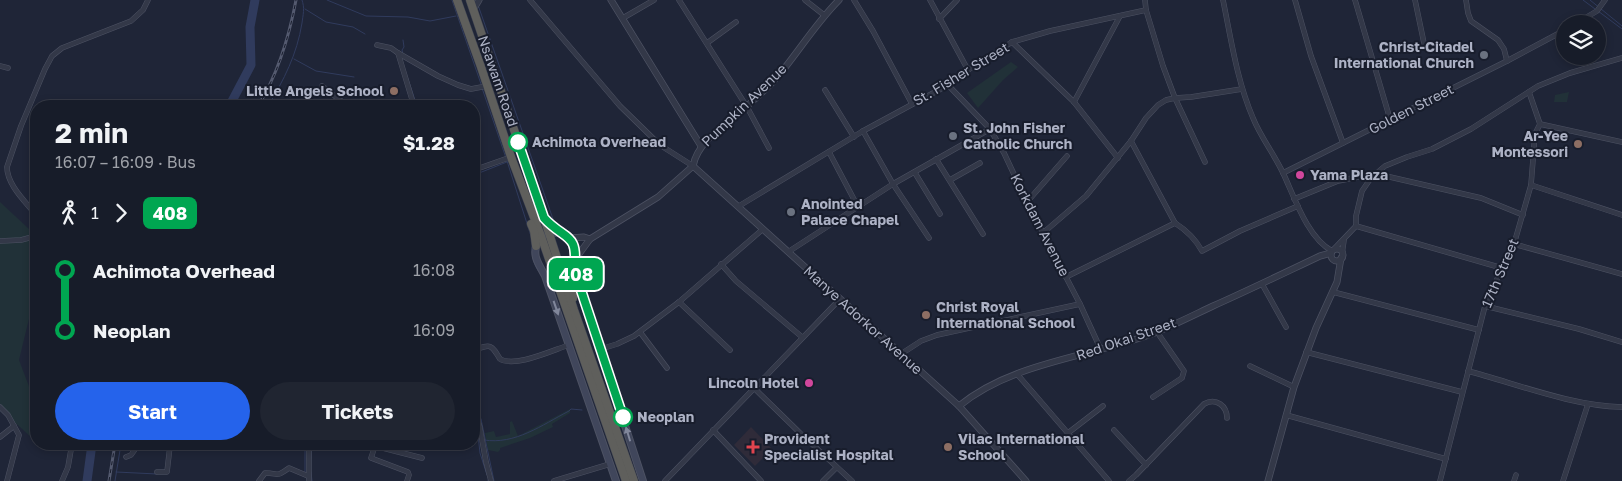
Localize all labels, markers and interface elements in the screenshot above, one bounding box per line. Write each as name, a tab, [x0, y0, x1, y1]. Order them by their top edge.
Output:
map controls	[1556, 15, 1606, 65]
button: layers	[1556, 15, 1606, 65]
street label: Nsawam Road	[475, 33, 522, 129]
street label: St. Fisher Street	[910, 38, 1012, 109]
place label: Christ-Citadel International Church	[1334, 38, 1474, 71]
marker: Christ-Citadel International Church	[1478, 49, 1490, 61]
street label: Pumpkin Avenue	[698, 60, 790, 150]
street label: Golden Street	[1366, 80, 1456, 137]
place label: Little Angels School	[246, 82, 384, 99]
marker: Little Angels School	[388, 85, 400, 97]
text: 2 min	[55, 116, 128, 149]
place label: St. John Fisher Catholic Church	[963, 119, 1072, 152]
place label: Ar-Yee Montessori	[1491, 127, 1568, 160]
marker: St. John Fisher Catholic Church	[947, 130, 959, 142]
text: $1.28	[403, 131, 455, 154]
marker: Achimota Overhead	[508, 132, 528, 152]
place label: Achimota Overhead	[532, 133, 666, 150]
marker: Ar-Yee Montessori	[1572, 138, 1584, 150]
text: 16:07 – 16:09 · Bus	[55, 152, 196, 172]
place label: Yama Plaza	[1310, 166, 1388, 183]
marker: Yama Plaza	[1294, 169, 1306, 181]
street label: Korkdam Avenue	[1007, 171, 1074, 279]
place label: Anointed Palace Chapel	[801, 195, 899, 228]
icon: walk	[55, 199, 83, 227]
icon: forward	[107, 199, 135, 227]
text: 408	[153, 202, 187, 224]
text: 1	[91, 203, 99, 223]
marker: Anointed Palace Chapel	[785, 206, 797, 218]
street label: 17th Street	[1477, 236, 1522, 310]
line badge: 408	[547, 258, 605, 290]
text: Achimota Overhead	[93, 259, 275, 282]
text: 16:08	[413, 260, 455, 280]
street label: Manye Adorkor Avenue	[801, 262, 926, 377]
text: 408	[559, 263, 593, 285]
place label: Christ Royal International School	[936, 298, 1075, 331]
one-way arrow	[552, 301, 560, 316]
marker: Christ Royal International School	[920, 309, 932, 321]
street label: Red Okai Street	[1074, 314, 1178, 364]
text: Neoplan	[93, 319, 171, 342]
text: 16:09	[413, 320, 455, 340]
place label: Lincoln Hotel	[708, 374, 799, 391]
marker: Lincoln Hotel	[803, 377, 815, 389]
button: Start	[55, 382, 250, 440]
button: Tickets	[260, 382, 455, 440]
marker: Neoplan	[613, 407, 633, 427]
place label: Neoplan	[637, 408, 694, 425]
one-way arrow	[624, 427, 632, 442]
place label: Provident Specialist Hospital	[764, 430, 894, 463]
place label: Vilac International School	[958, 430, 1085, 463]
marker: Provident Specialist Hospital	[746, 440, 760, 454]
marker: Vilac International School	[942, 441, 954, 453]

